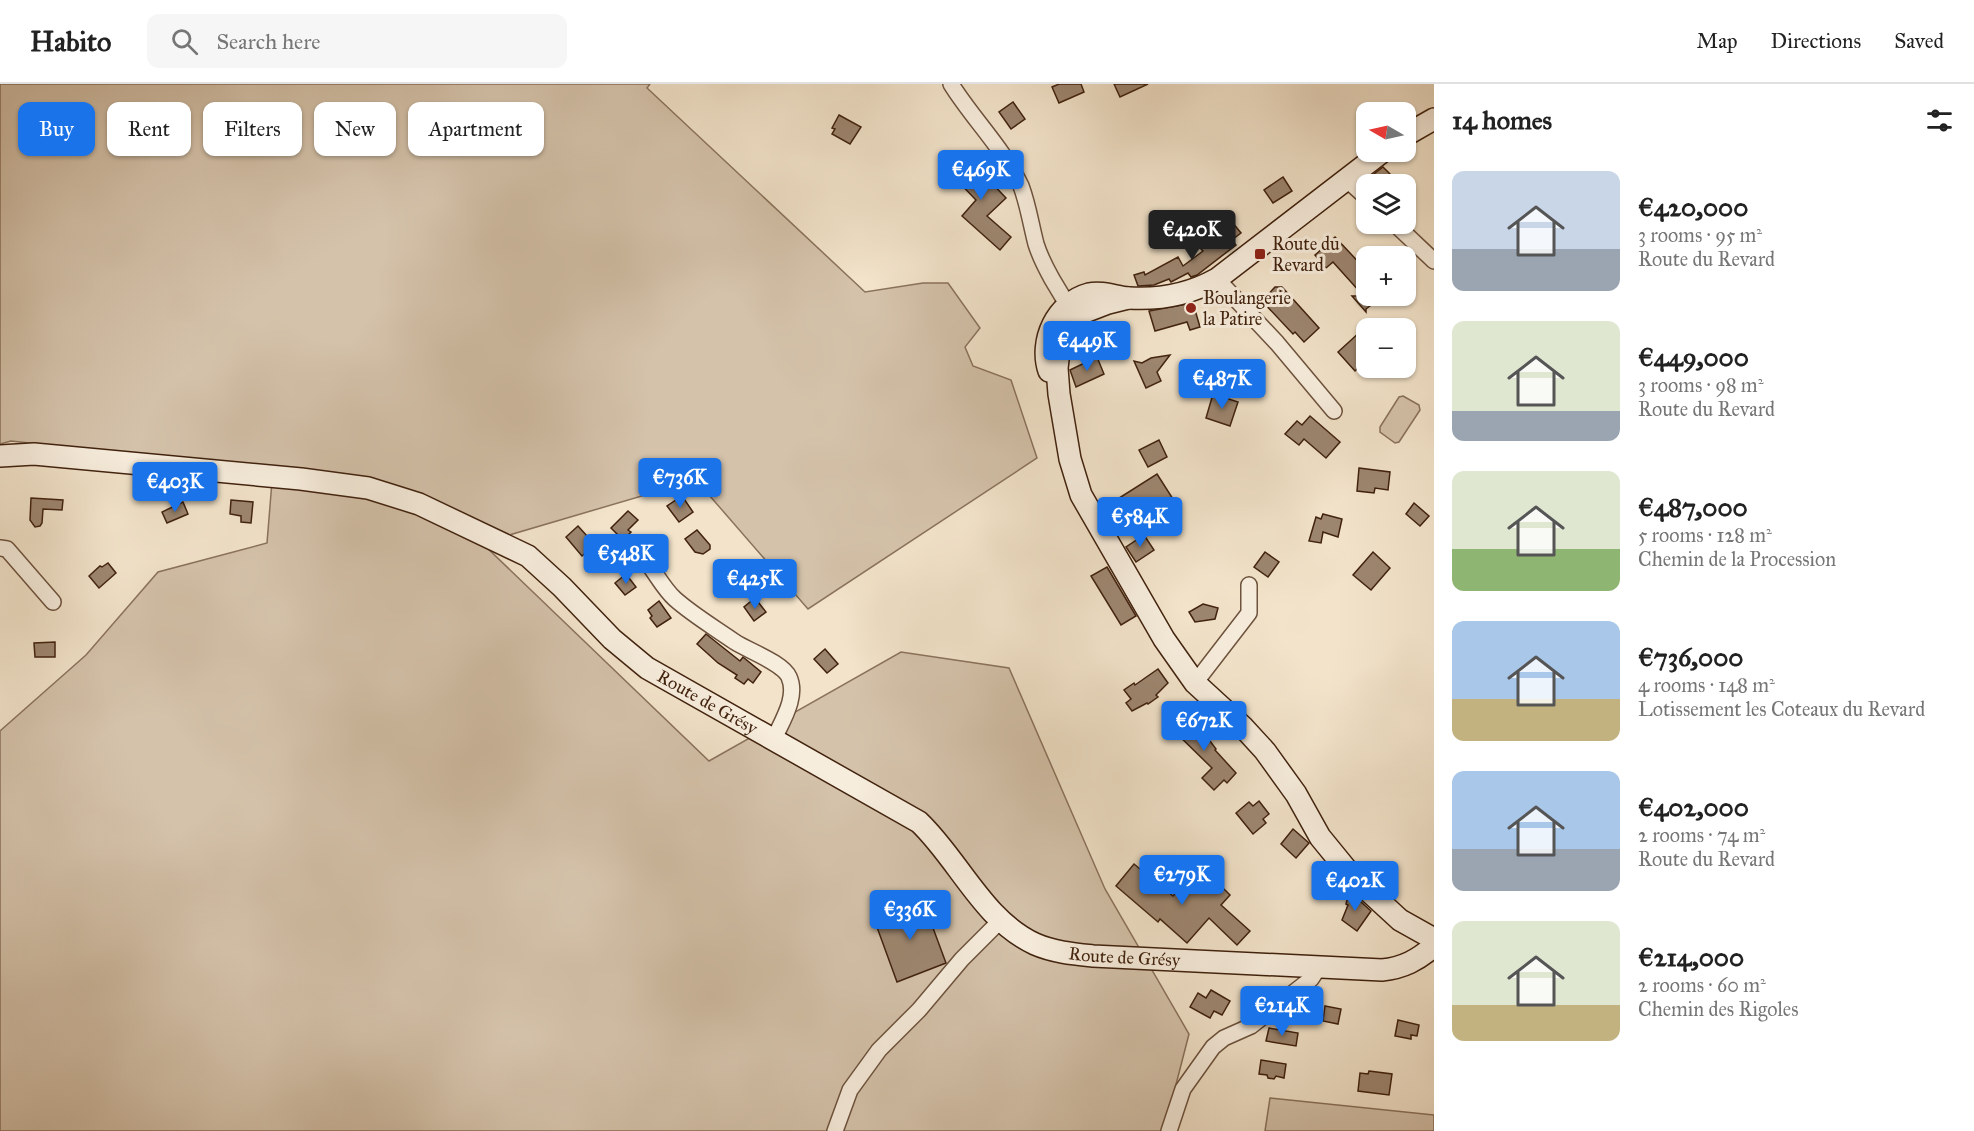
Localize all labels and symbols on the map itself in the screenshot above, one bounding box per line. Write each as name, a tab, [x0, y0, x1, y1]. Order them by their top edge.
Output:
north arrow	[1356, 102, 1416, 162]
pin: €469K	[939, 150, 1023, 201]
pin: €420K	[1150, 210, 1234, 261]
place label: Route du Revard	[1272, 233, 1340, 276]
marker: Route du Revard	[1253, 247, 1267, 261]
place label: Boulangerie la Patire	[1203, 287, 1291, 330]
marker: Boulangerie la Patire	[1184, 301, 1198, 315]
pin: €449K	[1045, 321, 1129, 372]
pin: €487K	[1180, 359, 1264, 410]
pin: €736K	[638, 458, 722, 509]
pin: €403K	[133, 462, 217, 513]
pin: €584K	[1098, 497, 1182, 548]
pin: €548K	[584, 534, 668, 585]
pin: €425K	[713, 559, 797, 610]
street label: Route de Grésy	[653, 665, 762, 740]
pin: €672K	[1162, 701, 1246, 752]
pin: €279K	[1140, 855, 1224, 906]
pin: €402K	[1313, 861, 1397, 912]
pin: €336K	[868, 890, 952, 941]
street label: Route de Grésy	[1067, 942, 1181, 971]
pin: €214K	[1240, 986, 1324, 1037]

